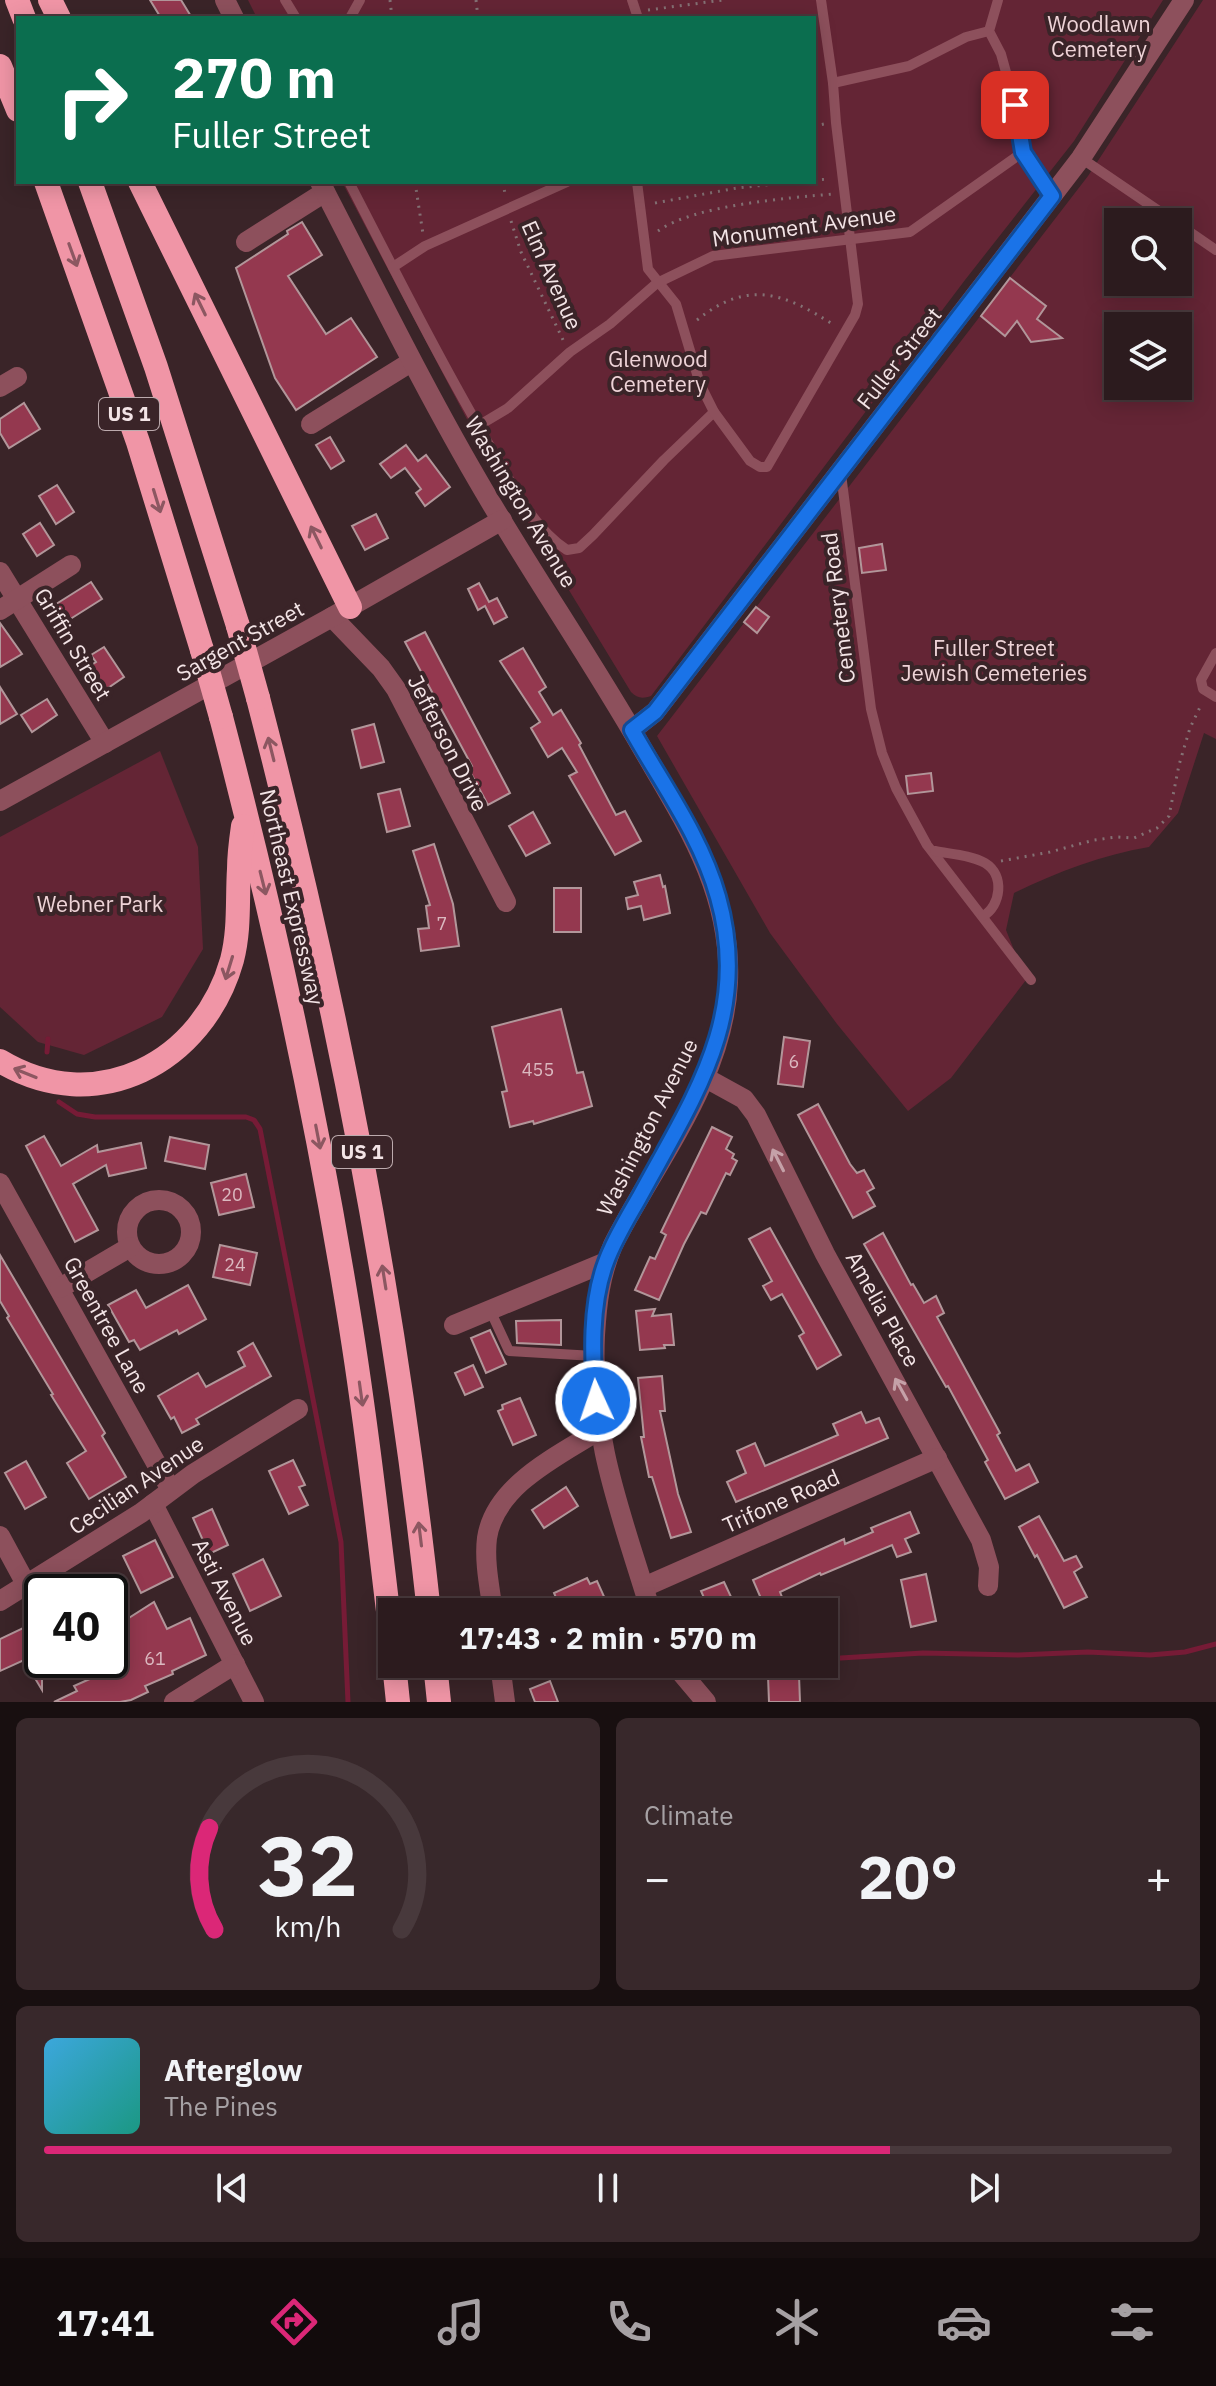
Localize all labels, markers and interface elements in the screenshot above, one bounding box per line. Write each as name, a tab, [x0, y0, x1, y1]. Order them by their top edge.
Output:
park label: Woodlawn Cemetery	[1047, 9, 1151, 63]
text: 270 m	[172, 41, 336, 113]
icon: right	[40, 48, 144, 152]
pin	[981, 71, 1049, 139]
icon: arrive	[993, 83, 1037, 127]
text: Fuller Street	[172, 111, 371, 158]
street label: Monument Avenue	[710, 198, 898, 253]
map controls	[1104, 208, 1192, 400]
button: search	[1104, 208, 1192, 296]
street label: Elm Avenue	[515, 216, 589, 334]
one-way arrow	[67, 242, 82, 267]
one-way arrow	[192, 293, 208, 317]
street label: Fuller Street	[850, 301, 948, 415]
button: layers	[1104, 312, 1192, 400]
park label: Glenwood Cemetery	[608, 344, 708, 398]
road number: US 1	[99, 398, 159, 430]
street label: Washington Avenue	[459, 411, 584, 593]
one-way arrow	[150, 488, 165, 514]
one-way arrow	[307, 526, 323, 550]
street label: Cemetery Road	[814, 531, 861, 685]
street label: Griffin Street	[28, 582, 118, 705]
street label: Sargent Street	[171, 594, 309, 688]
park label: Fuller Street Jewish Cemeteries	[900, 633, 1088, 687]
street label: Jefferson Drive	[402, 670, 495, 816]
one-way arrow	[263, 737, 278, 763]
street label: Northeast Expressway	[254, 786, 331, 1008]
one-way arrow	[256, 870, 271, 895]
park label: Webner Park	[37, 889, 164, 918]
house number: 7	[437, 912, 447, 935]
one-way arrow	[221, 954, 236, 980]
street label: Washington Avenue	[589, 1033, 704, 1220]
house number: 6	[789, 1050, 799, 1073]
house number: 455	[522, 1058, 554, 1081]
one-way arrow	[13, 1065, 38, 1079]
one-way arrow	[311, 1124, 326, 1149]
road number: US 1	[332, 1136, 392, 1168]
one-way arrow	[770, 1148, 785, 1172]
house number: 20	[221, 1183, 243, 1206]
street label: Amelia Place	[840, 1246, 927, 1372]
street label: Greentree Lane	[58, 1251, 157, 1398]
house number: 24	[224, 1253, 246, 1276]
one-way arrow	[376, 1265, 391, 1290]
position arrow	[554, 1359, 638, 1443]
one-way arrow	[892, 1378, 908, 1401]
one-way arrow	[354, 1380, 369, 1406]
street label: Cecilian Avenue	[63, 1429, 209, 1540]
street label: Trifone Road	[718, 1462, 844, 1539]
one-way arrow	[412, 1522, 427, 1548]
street label: Asti Avenue	[186, 1533, 265, 1650]
speed limit sign: 40	[24, 1574, 128, 1678]
text: 17:43 · 2 min · 570 m	[459, 1618, 757, 1657]
house number: 61	[144, 1647, 166, 1670]
text: Climate	[644, 1798, 734, 1832]
text: 32	[258, 1811, 358, 1919]
text: 20°	[858, 1837, 958, 1916]
text: −	[644, 1849, 670, 1906]
text: +	[1146, 1849, 1172, 1906]
text: km/h	[274, 1908, 342, 1945]
text: Afterglow	[164, 2050, 303, 2089]
text: The Pines	[164, 2089, 278, 2123]
icon: previous	[210, 2166, 254, 2210]
icon: pause	[586, 2166, 630, 2210]
icon: next	[962, 2166, 1006, 2210]
icon: directions	[266, 2294, 322, 2350]
icon: music	[433, 2294, 489, 2350]
icon: phone	[601, 2294, 657, 2350]
icon: climate	[769, 2294, 825, 2350]
icon: car	[936, 2294, 992, 2350]
icon: filters	[1104, 2294, 1160, 2350]
text: 17:41	[56, 2299, 154, 2346]

